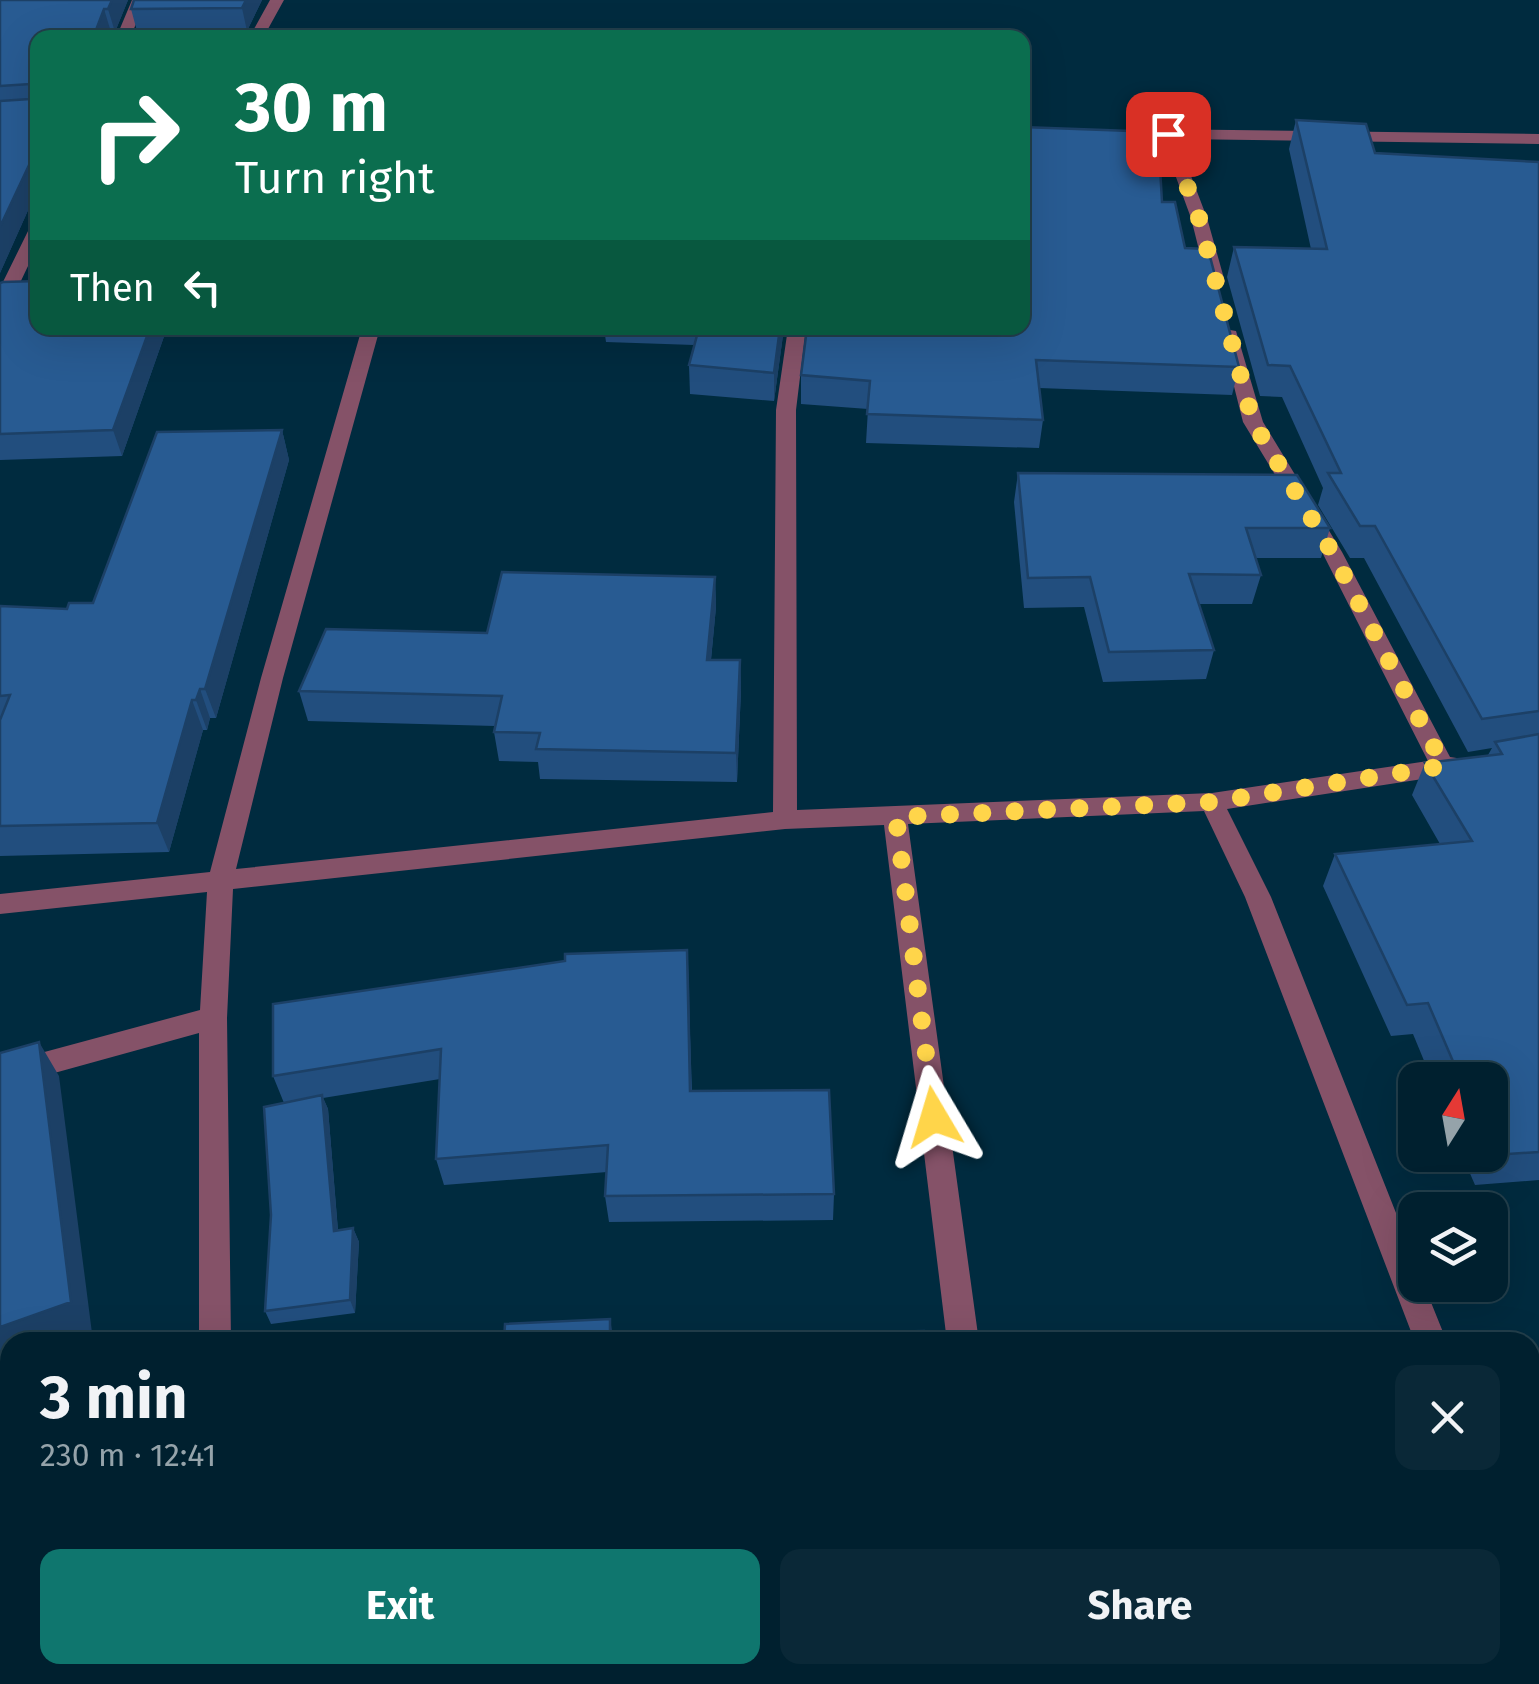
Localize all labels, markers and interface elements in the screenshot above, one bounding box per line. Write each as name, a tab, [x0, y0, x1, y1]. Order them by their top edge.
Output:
text: 30 m	[235, 66, 388, 150]
icon: right	[70, 70, 200, 200]
pin	[1126, 92, 1211, 177]
icon: arrive	[1141, 107, 1196, 162]
text: Turn right	[235, 151, 434, 205]
icon: left	[175, 260, 230, 315]
text: Then	[70, 265, 155, 311]
north arrow	[1398, 1062, 1508, 1172]
map controls	[1398, 1062, 1508, 1302]
position arrow	[882, 1065, 986, 1169]
button: layers	[1398, 1192, 1508, 1302]
text: 3 min	[40, 1362, 188, 1434]
button: close	[1395, 1365, 1500, 1470]
text: 230 m · 12:41	[40, 1436, 216, 1474]
button: Exit	[40, 1549, 760, 1664]
button: Share	[780, 1549, 1500, 1664]

